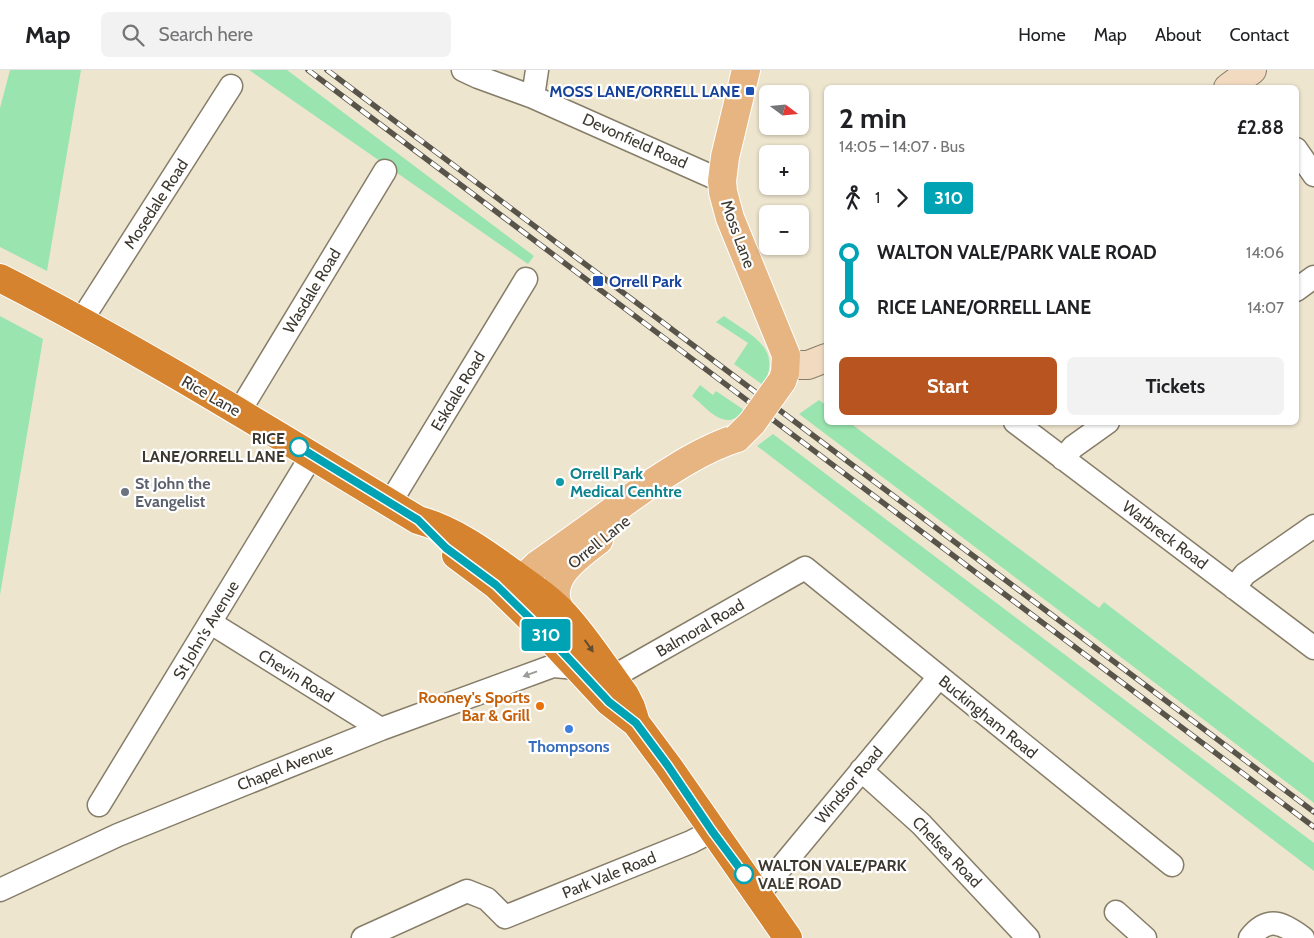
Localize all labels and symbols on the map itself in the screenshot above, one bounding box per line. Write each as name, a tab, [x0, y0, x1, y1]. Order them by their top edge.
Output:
place label: MOSS LANE/ORRELL LANE	[549, 82, 740, 101]
marker: MOSS LANE/ORRELL LANE	[744, 85, 756, 97]
north arrow	[759, 85, 809, 135]
street label: Devonfield Road	[580, 109, 690, 173]
street label: Mosedale Road	[120, 156, 192, 252]
street label: Moss Lane	[717, 197, 759, 271]
street label: Wasdale Road	[279, 245, 345, 337]
place label: Orrell Park	[609, 272, 682, 291]
marker: Orrell Park	[591, 274, 605, 288]
street label: Eskdale Road	[427, 348, 489, 434]
street label: Rice Lane	[178, 372, 244, 420]
place label: RICE LANE/ORRELL LANE	[142, 429, 285, 466]
marker: RICE LANE/ORRELL LANE	[289, 437, 309, 457]
place label: Orrell Park Medical Cenhtre	[570, 464, 682, 501]
place label: St John the Evangelist	[135, 474, 210, 511]
marker: Orrell Park Medical Cenhtre	[554, 476, 566, 488]
marker: St John the Evangelist	[119, 486, 131, 498]
street label: Warbreck Road	[1119, 497, 1211, 573]
street label: Orrell Lane	[564, 511, 634, 573]
street label: St John's Avenue	[169, 577, 243, 683]
street label: Balmoral Road	[653, 595, 747, 661]
line badge: 310	[517, 619, 575, 651]
one-way arrow	[584, 640, 594, 653]
street label: Chevin Road	[255, 645, 337, 707]
one-way arrow	[522, 670, 537, 678]
street label: Buckingham Road	[935, 671, 1041, 763]
place label: Rooney's Sports Bar & Grill	[418, 688, 530, 725]
marker: Rooney's Sports Bar & Grill	[534, 700, 546, 712]
marker: Thompsons	[563, 723, 575, 735]
place label: Thompsons	[528, 737, 610, 756]
street label: Chapel Avenue	[234, 739, 336, 795]
street label: Windsor Road	[811, 742, 887, 828]
street label: Chelsea Road	[908, 813, 986, 891]
street label: Park Vale Road	[559, 848, 659, 902]
place label: WALTON VALE/PARK VALE ROAD	[758, 856, 907, 893]
marker: WALTON VALE/PARK VALE ROAD	[734, 864, 754, 884]

